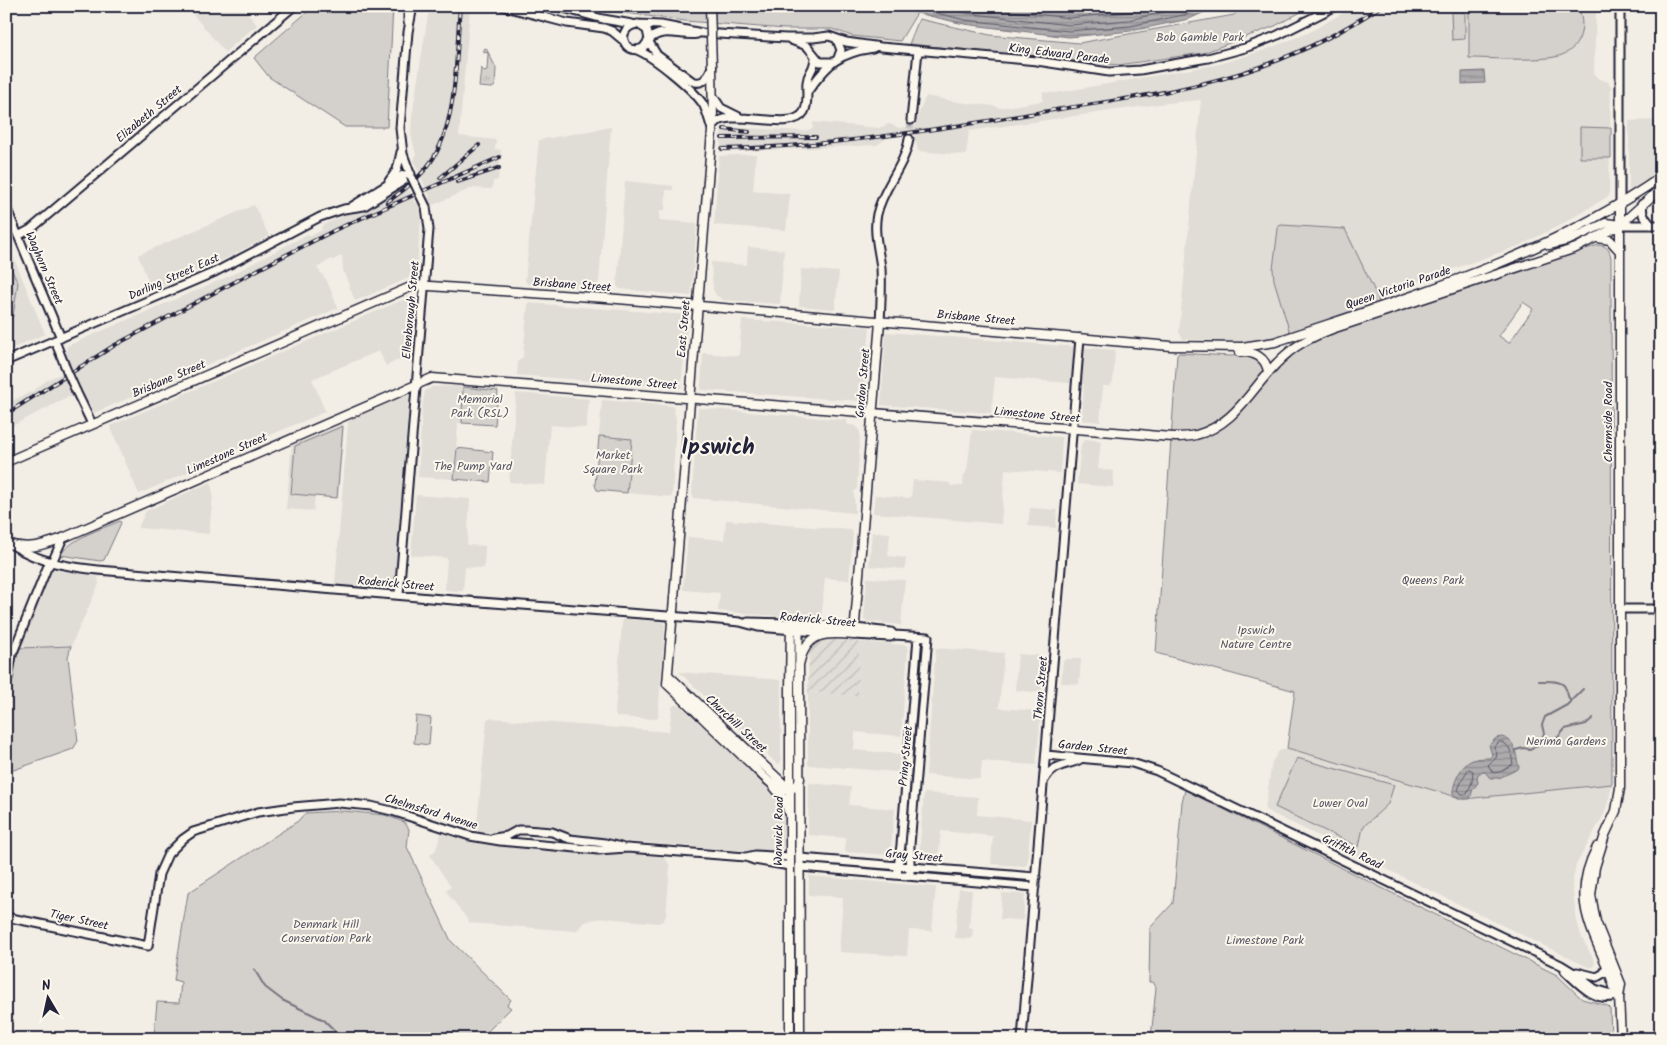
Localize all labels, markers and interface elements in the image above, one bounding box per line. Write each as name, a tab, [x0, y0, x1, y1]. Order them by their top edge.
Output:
park label: Bob Gamble Park	[1156, 28, 1244, 47]
street label: King Edward Parade	[1007, 38, 1111, 70]
street label: Elizabeth Street	[112, 80, 187, 148]
street label: Waghorn Street	[20, 228, 68, 308]
street label: Darling Street East	[126, 248, 223, 306]
street label: Ellenborough Street	[397, 260, 425, 360]
street label: Queen Victoria Parade	[1343, 261, 1454, 315]
street label: Brisbane Street	[532, 273, 612, 297]
street label: East Street	[672, 299, 696, 359]
street label: Brisbane Street	[936, 305, 1016, 331]
street label: Gordon Street	[850, 347, 876, 419]
street label: Brisbane Street	[129, 355, 209, 403]
street label: Limestone Street	[590, 369, 678, 395]
street label: Chermside Road	[1599, 381, 1618, 462]
park label: Memorial Park (RSL)	[451, 390, 509, 423]
street label: Limestone Street	[993, 402, 1081, 428]
street label: Limestone Street	[184, 428, 271, 480]
district label: Ipswich	[681, 431, 755, 466]
park label: Market Square Park	[583, 446, 643, 479]
park label: The Pump Yard	[434, 457, 513, 476]
street label: Roderick Street	[357, 571, 435, 597]
park label: Queens Park	[1402, 571, 1465, 590]
street label: Roderick Street	[779, 607, 857, 633]
park label: Ipswich Nature Centre	[1220, 621, 1292, 654]
street label: Thorn Street	[1029, 655, 1053, 721]
street label: Churchill Street	[701, 690, 772, 758]
street label: Pring Street	[894, 725, 918, 787]
park label: Nerima Gardens	[1526, 732, 1606, 751]
street label: Garden Street	[1057, 735, 1129, 761]
street label: Chelmsford Avenue	[382, 789, 481, 835]
park label: Lower Oval	[1312, 794, 1368, 813]
street label: Warwick Road	[769, 795, 789, 866]
street label: Griffith Road	[1319, 829, 1386, 875]
street label: Gray Street	[884, 844, 944, 868]
street label: Tiger Street	[48, 905, 110, 936]
park label: Denmark Hill Conservation Park	[281, 915, 371, 948]
park label: Limestone Park	[1226, 931, 1304, 950]
north arrow	[22, 972, 72, 1022]
text: N	[40, 975, 52, 998]

